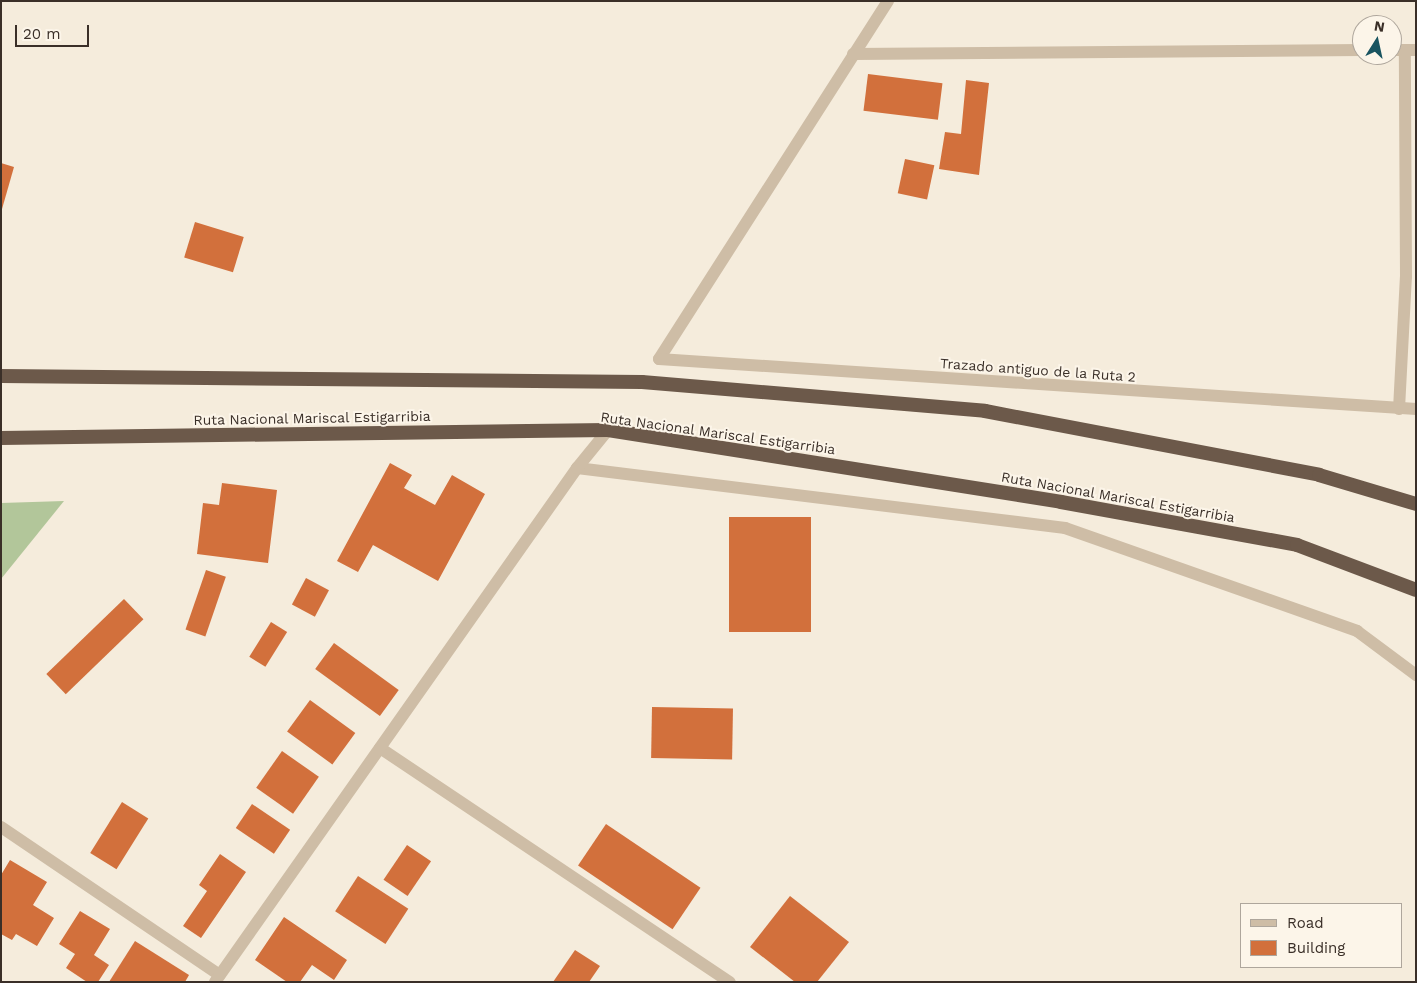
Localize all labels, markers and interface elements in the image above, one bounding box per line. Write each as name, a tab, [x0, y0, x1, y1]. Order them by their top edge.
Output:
scale bar	[18, 15, 91, 47]
north arrow	[1352, 15, 1402, 65]
text: N	[1373, 17, 1386, 35]
text: 20 m	[23, 25, 61, 43]
street label: Trazado antiguo de la Ruta 2	[939, 355, 1137, 385]
street label: Ruta Nacional Mariscal Estigarribia	[193, 408, 431, 428]
street label: Ruta Nacional Mariscal Estigarribia	[599, 408, 837, 458]
street label: Ruta Nacional Mariscal Estigarribia	[999, 468, 1237, 526]
legend	[1240, 903, 1402, 968]
text: Road	[1287, 914, 1324, 932]
text: Building	[1287, 939, 1345, 957]

